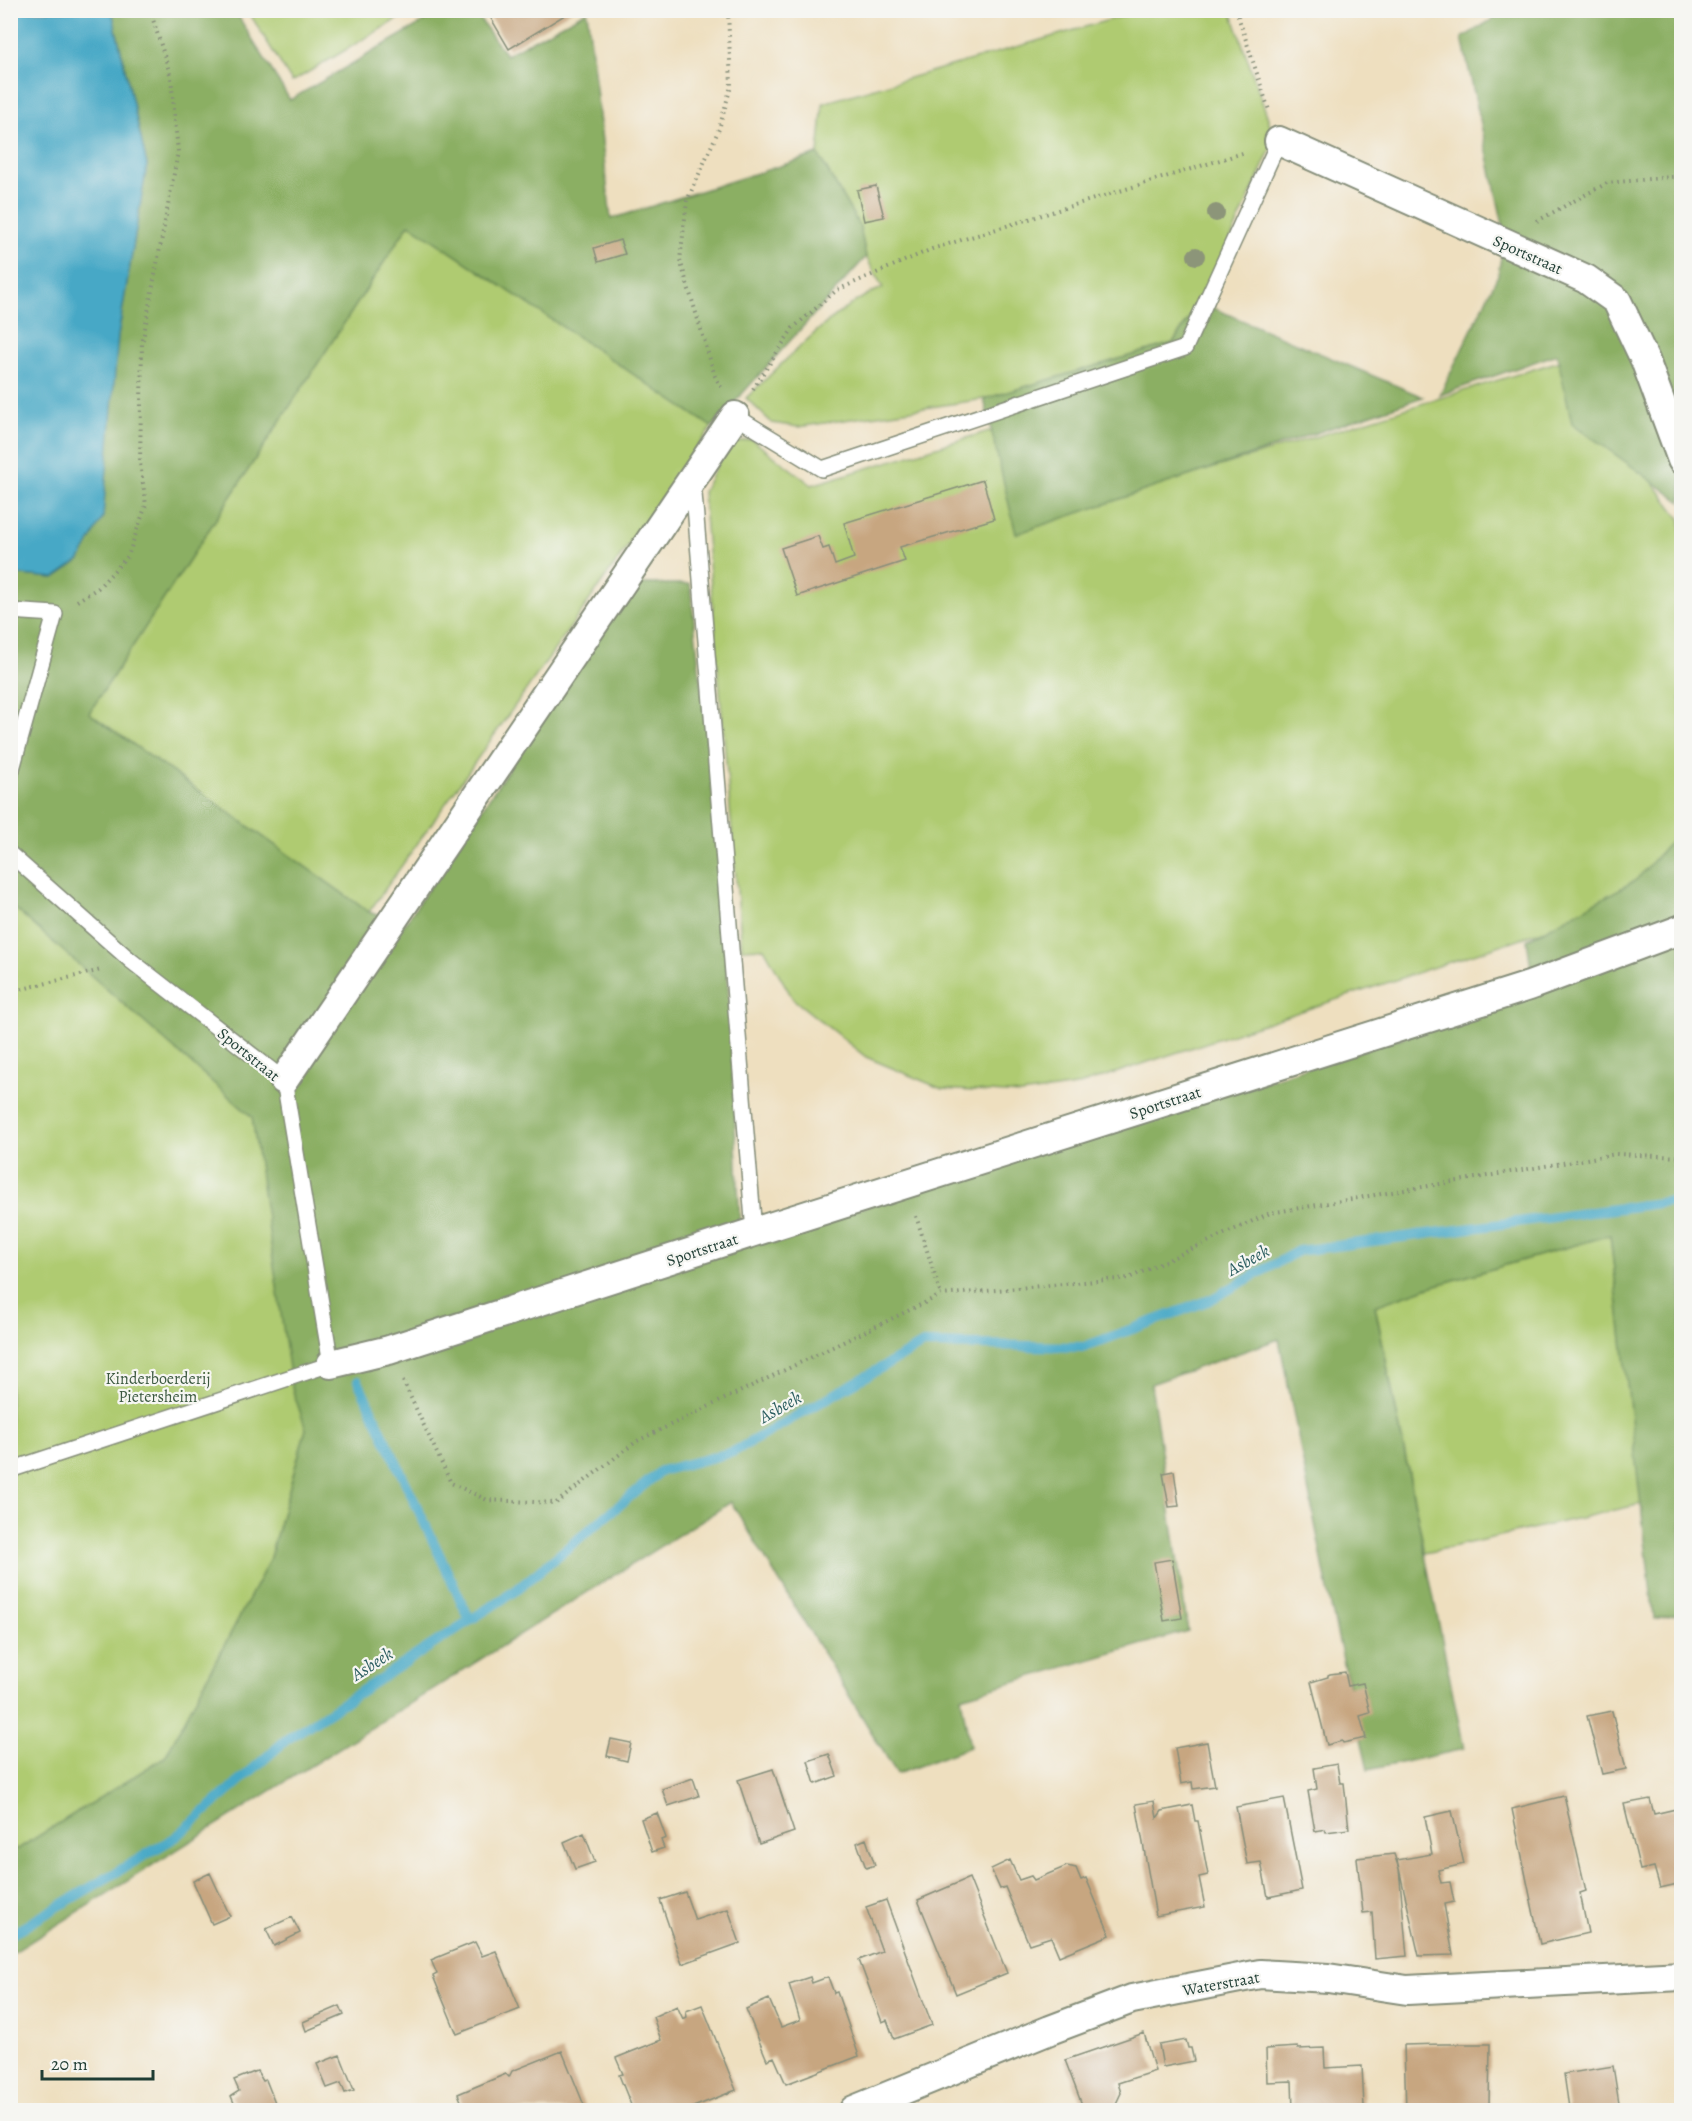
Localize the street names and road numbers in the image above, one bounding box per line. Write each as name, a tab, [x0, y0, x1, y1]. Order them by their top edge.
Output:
street label: Sportstraat	[1489, 230, 1566, 280]
street label: Sportstraat	[213, 1023, 284, 1087]
street label: Sportstraat	[1127, 1081, 1204, 1125]
street label: Sportstraat	[664, 1228, 741, 1272]
street label: Waterstraat	[1180, 1966, 1261, 2002]

